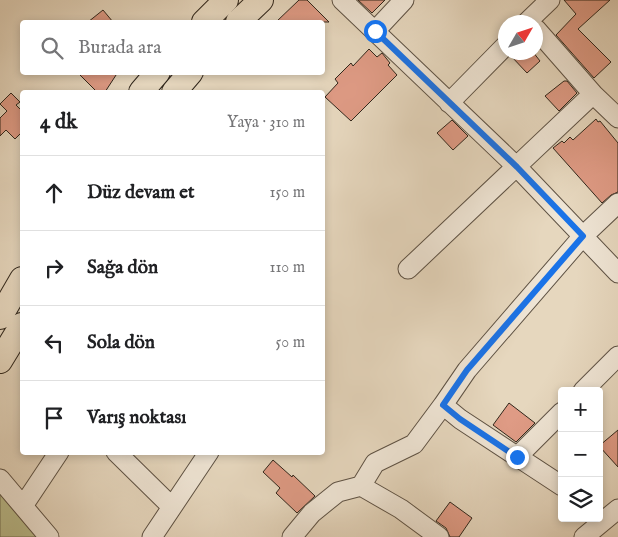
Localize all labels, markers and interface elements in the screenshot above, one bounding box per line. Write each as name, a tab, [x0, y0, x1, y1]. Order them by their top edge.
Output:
north arrow	[498, 15, 543, 60]
search box	[20, 20, 325, 75]
route start	[364, 20, 387, 43]
icon: search	[38, 34, 66, 62]
text: Burada ara	[78, 36, 162, 60]
text: 4 dk	[40, 109, 77, 136]
text: Yaya · 310 m	[227, 113, 305, 133]
icon: ahead	[40, 179, 68, 207]
text: Düz devam et	[87, 181, 195, 205]
text: 150 m	[270, 183, 305, 203]
icon: right	[40, 254, 68, 282]
text: Sağa dön	[87, 256, 158, 280]
text: 110 m	[269, 258, 305, 278]
icon: left	[40, 329, 68, 357]
text: Sola dön	[87, 331, 155, 355]
text: 50 m	[276, 333, 305, 353]
map controls	[558, 387, 603, 522]
button: +	[558, 387, 603, 432]
icon: arrive	[40, 404, 68, 432]
text: Varış noktası	[87, 406, 186, 430]
button: −	[558, 432, 603, 477]
route end	[506, 446, 529, 469]
button: layers	[558, 477, 603, 522]

